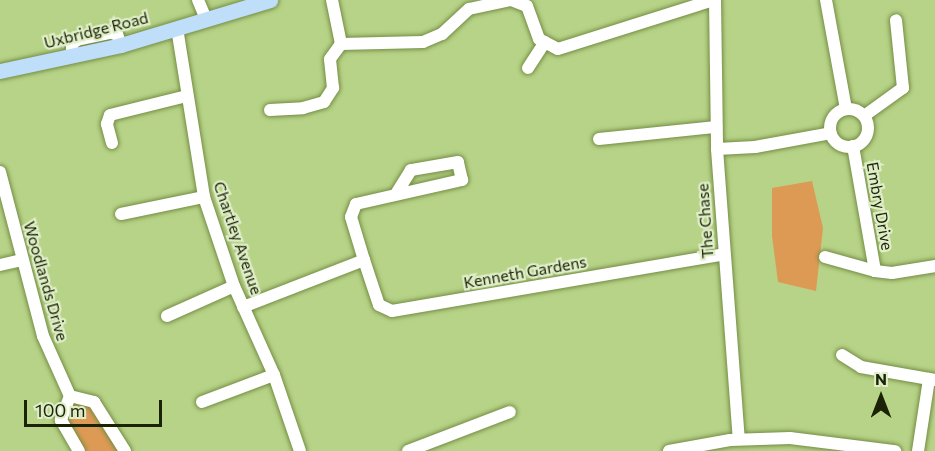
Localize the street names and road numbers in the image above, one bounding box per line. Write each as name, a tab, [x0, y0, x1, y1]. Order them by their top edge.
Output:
street label: Uxbridge Road	[42, 8, 150, 52]
street label: Embry Drive	[863, 160, 897, 252]
street label: Chartley Avenue	[210, 179, 266, 297]
street label: The Chase	[693, 183, 717, 259]
street label: Woodlands Drive	[20, 219, 72, 343]
street label: Kenneth Gardens	[462, 252, 588, 292]

